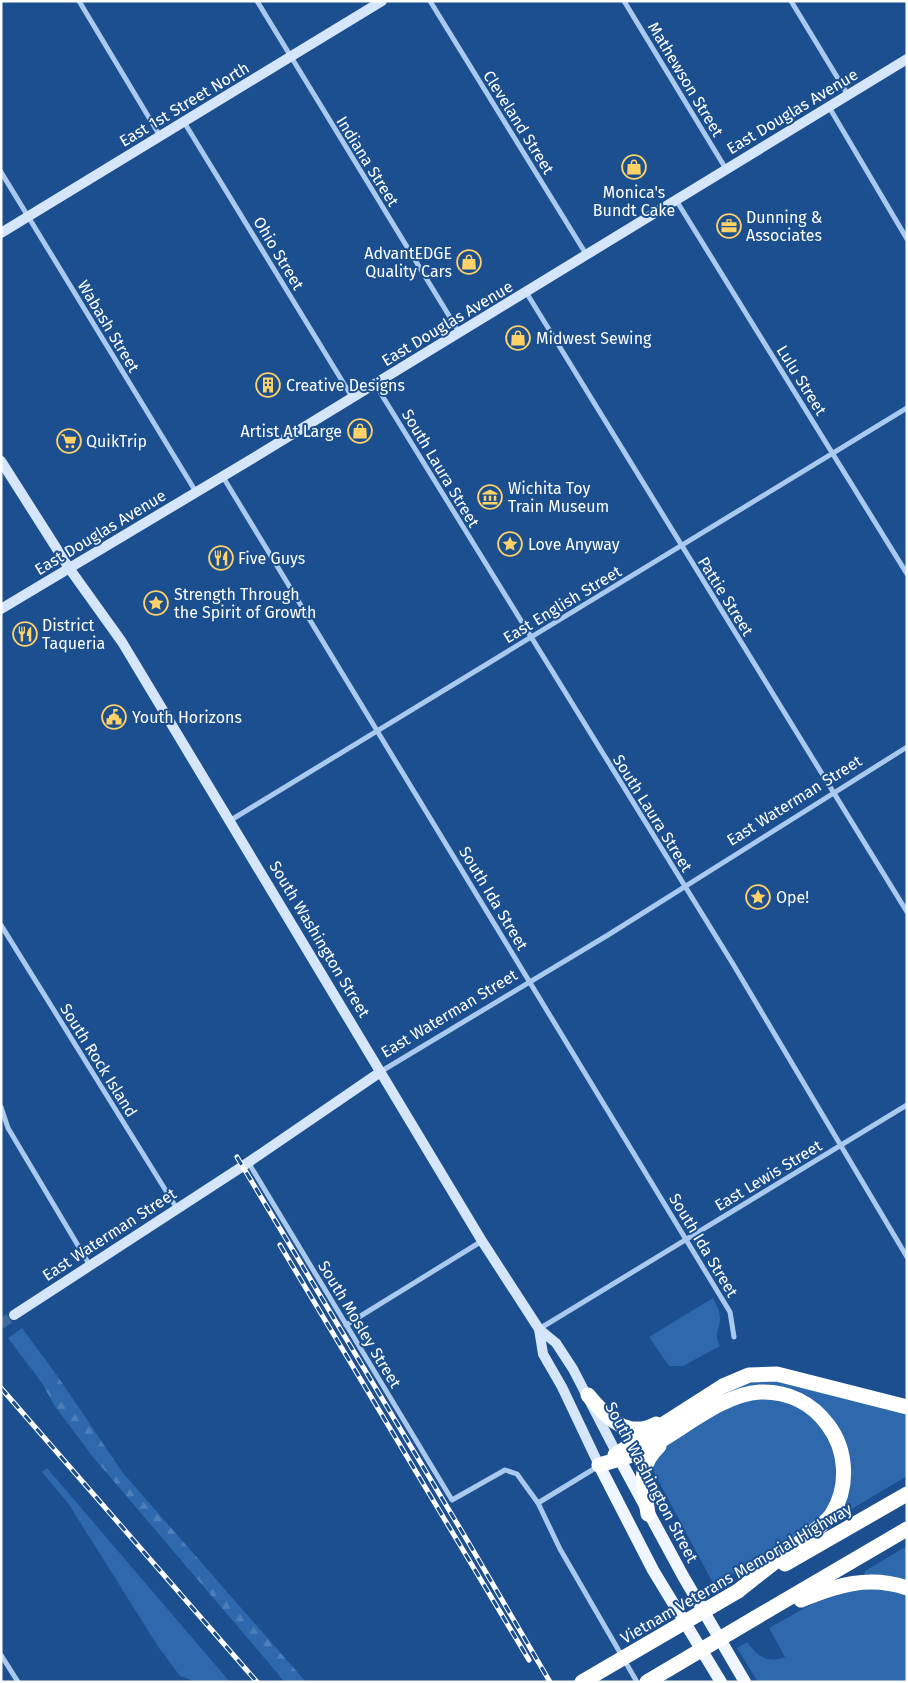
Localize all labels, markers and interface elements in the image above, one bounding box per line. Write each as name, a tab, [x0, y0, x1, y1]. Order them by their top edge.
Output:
street label: Mathewson Street	[644, 19, 727, 140]
street label: East 1st Street North	[116, 58, 253, 151]
street label: East Douglas Avenue	[723, 65, 861, 158]
street label: Cleveland Street	[479, 67, 558, 178]
street label: Indiana Street	[332, 113, 403, 210]
shop icon: Monica's Bundt Cake	[621, 154, 647, 180]
place label: Monica's Bundt Cake	[593, 183, 675, 220]
place label: Dunning & Associates	[746, 208, 823, 245]
street label: Ohio Street	[249, 213, 308, 293]
office icon: Dunning & Associates	[716, 213, 742, 239]
place label: AdvantEDGE Quality Cars	[364, 244, 452, 281]
shop icon: AdvantEDGE Quality Cars	[456, 249, 482, 275]
street label: Wabash Street	[74, 277, 144, 376]
street label: East Douglas Avenue	[378, 277, 516, 370]
shop icon: Midwest Sewing	[505, 325, 531, 351]
place label: Midwest Sewing	[536, 329, 652, 348]
street label: Lulu Street	[773, 342, 831, 419]
building icon: Creative Designs	[255, 372, 281, 398]
place label: Creative Designs	[286, 376, 405, 395]
street label: South Laura Street	[398, 406, 483, 531]
shop icon: Artist At Large	[347, 418, 373, 444]
place label: Artist At Large	[240, 422, 342, 441]
supermarket icon: QuikTrip	[56, 428, 82, 454]
place label: QuikTrip	[86, 432, 147, 451]
place label: Wichita Toy Train Museum	[508, 479, 609, 516]
museum icon: Wichita Toy Train Museum	[477, 484, 503, 510]
street label: East Douglas Avenue	[31, 486, 169, 579]
place icon: Love Anyway	[497, 531, 523, 557]
place label: Love Anyway	[528, 535, 620, 554]
restaurant icon: Five Guys	[208, 545, 234, 571]
place label: Five Guys	[238, 549, 305, 568]
street label: Pattie Street	[694, 553, 757, 639]
street label: East English Street	[500, 562, 625, 647]
place label: Strength Through the Spirit of Growth	[174, 585, 316, 622]
place icon: Strength Through the Spirit of Growth	[143, 590, 169, 616]
place label: District Taqueria	[42, 616, 105, 653]
restaurant icon: District Taqueria	[12, 621, 38, 647]
public building icon: Youth Horizons	[101, 704, 127, 730]
place label: Youth Horizons	[132, 708, 242, 727]
street label: South Laura Street	[609, 751, 696, 876]
street label: East Waterman Street	[723, 751, 866, 850]
street label: South Ida Street	[455, 843, 532, 954]
street label: South Washington Street	[265, 858, 374, 1021]
place icon: Ope!	[745, 884, 771, 910]
place label: Ope!	[776, 888, 809, 907]
street label: East Waterman Street	[378, 965, 521, 1062]
street label: South Rock Island	[56, 1000, 141, 1120]
street label: East Lewis Street	[711, 1136, 826, 1215]
street label: East Waterman Street	[39, 1184, 180, 1285]
street label: South Ida Street	[665, 1190, 742, 1301]
street label: South Mosley Street	[314, 1257, 405, 1391]
street label: South Washington Street	[601, 1399, 702, 1566]
street label: Vietnam Veterans Memorial Highway	[617, 1499, 855, 1648]

